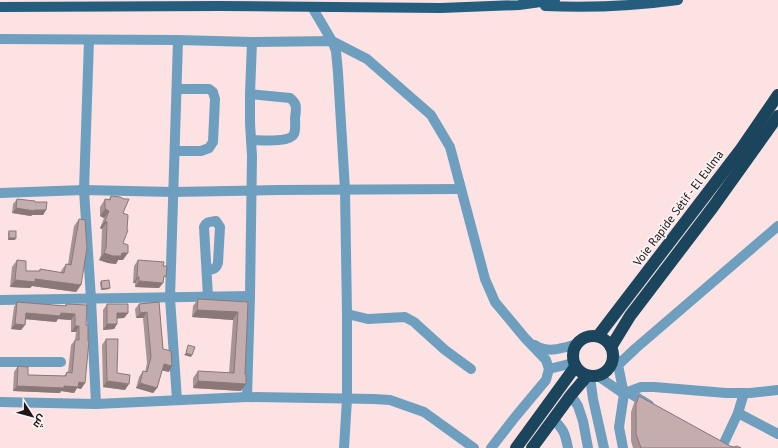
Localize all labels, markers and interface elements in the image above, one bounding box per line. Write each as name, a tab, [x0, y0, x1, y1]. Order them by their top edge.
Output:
street label: Voie Rapide Sétif - El Eulma	[629, 147, 726, 270]
north arrow	[12, 396, 52, 436]
text: ش	[30, 412, 50, 432]

